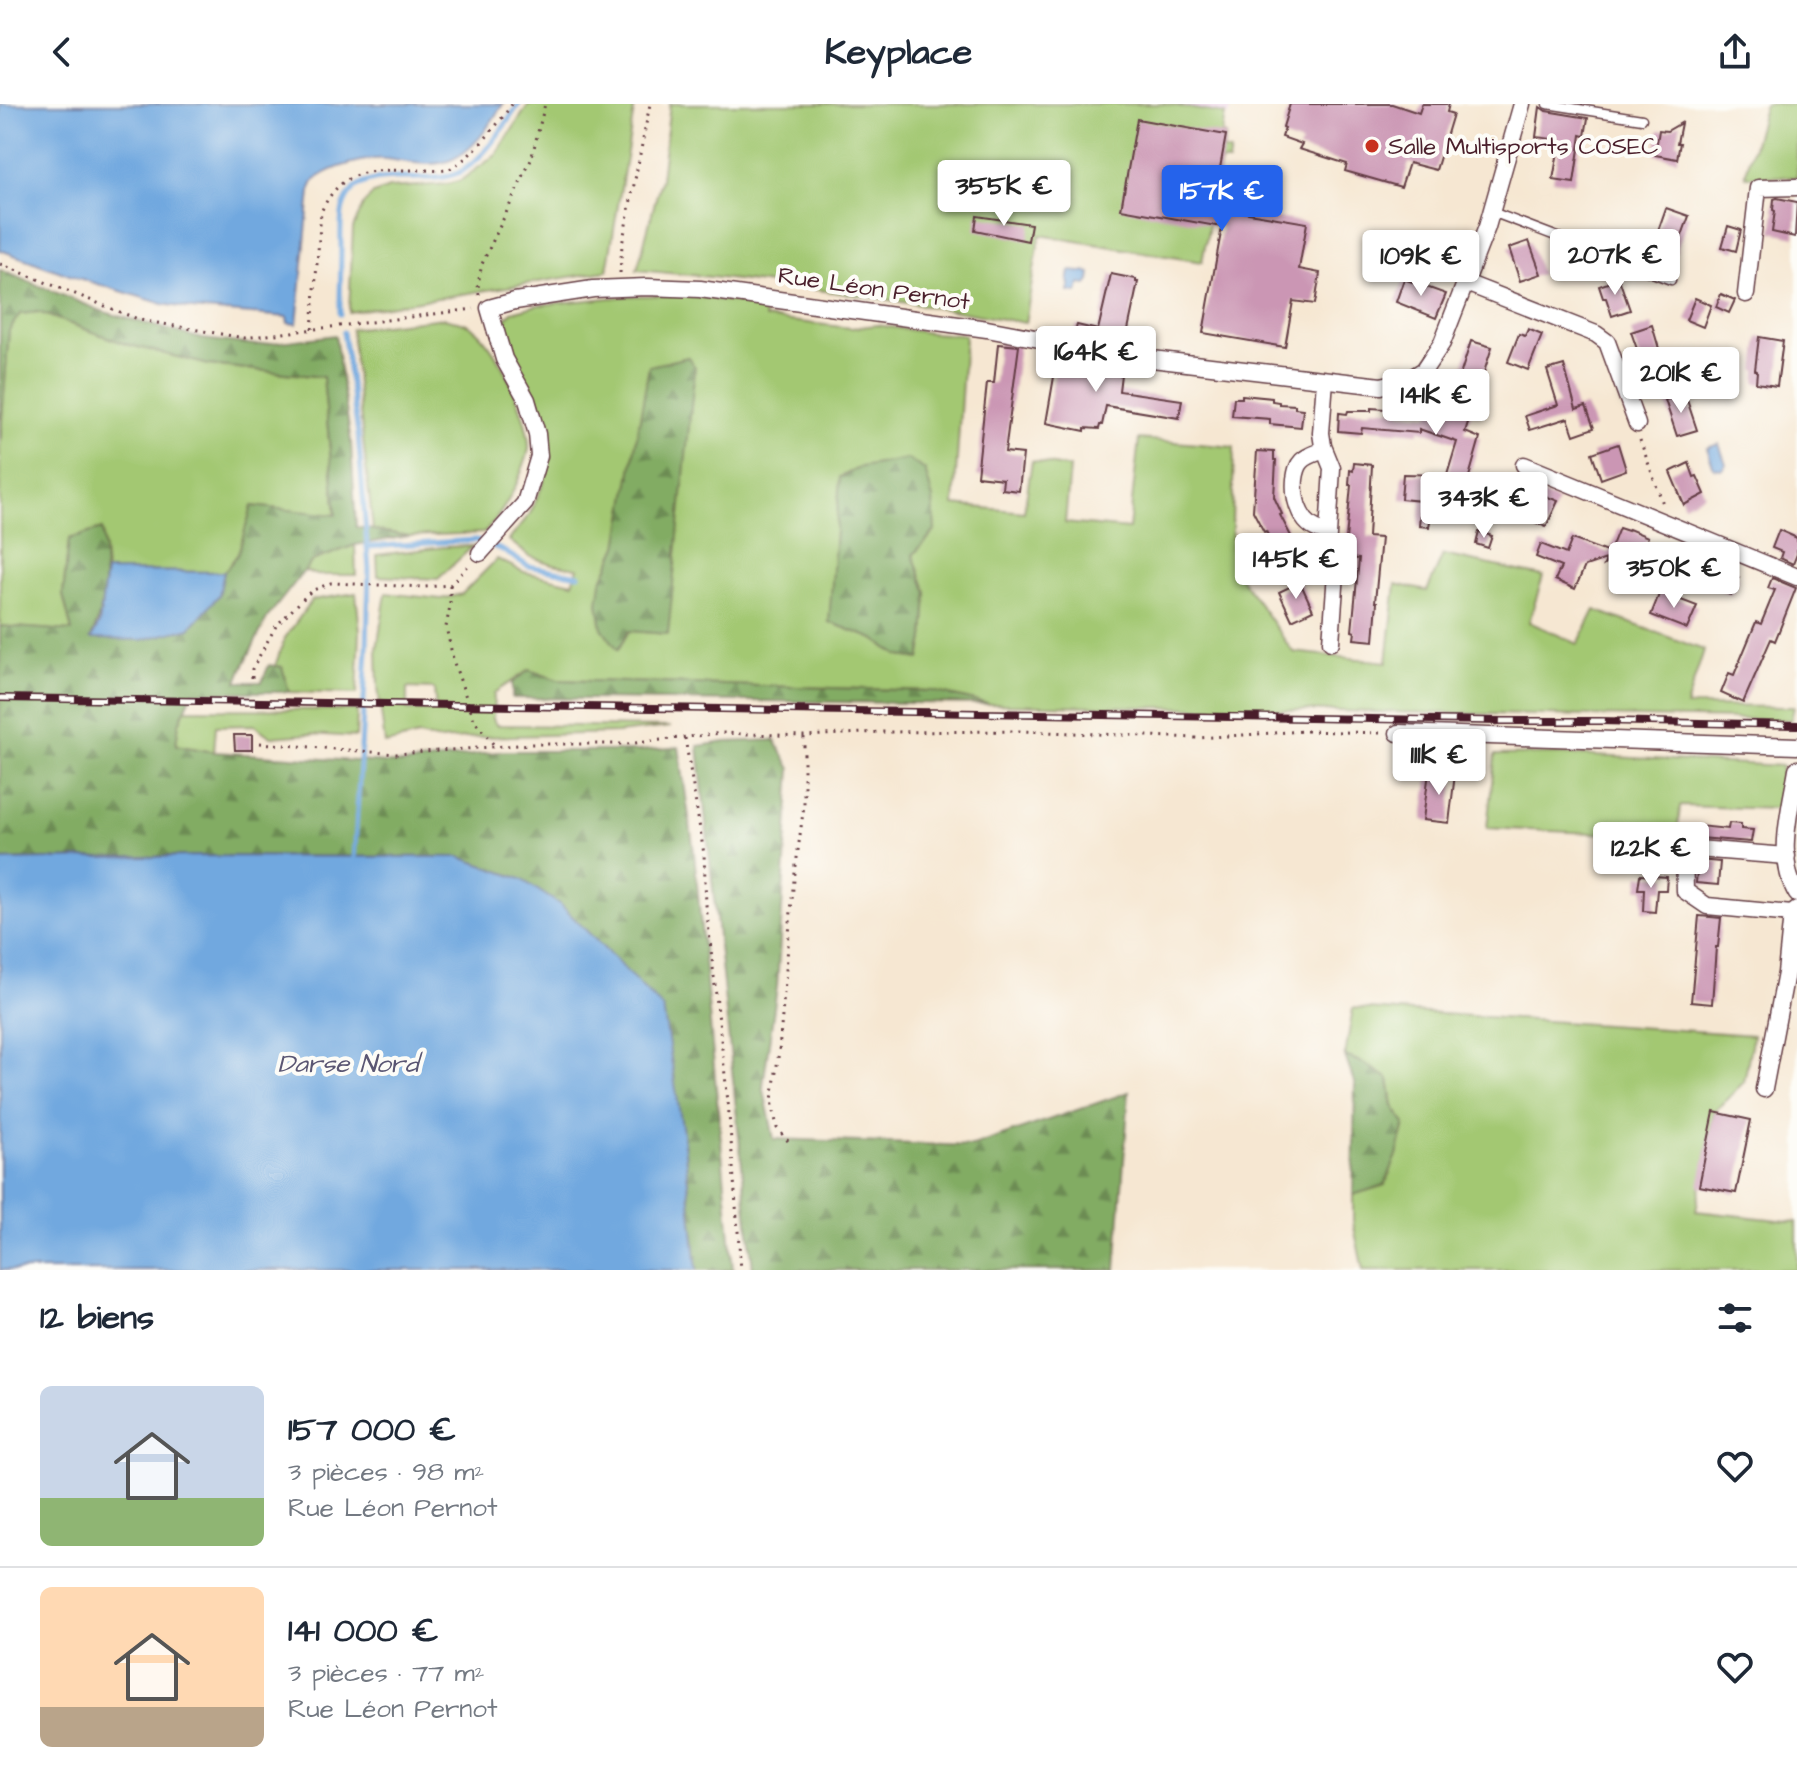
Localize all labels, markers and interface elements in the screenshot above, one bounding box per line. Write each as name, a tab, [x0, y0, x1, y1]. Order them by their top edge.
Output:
text: Keyplace	[825, 27, 972, 78]
icon: back	[40, 30, 84, 74]
icon: share	[1713, 30, 1757, 74]
place label: Salle Multisports COSEC	[1388, 130, 1658, 164]
marker: Salle Multisports COSEC	[1363, 137, 1381, 155]
pin: 355K €	[939, 160, 1069, 228]
pin: 157K €	[1157, 165, 1287, 233]
text: 355K €	[956, 168, 1052, 204]
text: 157K €	[1180, 173, 1264, 209]
pin: 207K €	[1550, 229, 1680, 297]
pin: 109K €	[1356, 230, 1486, 298]
text: 207K €	[1568, 237, 1662, 273]
text: 109K €	[1380, 238, 1462, 274]
street label: Rue Léon Pernot	[776, 259, 972, 319]
pin: 164K €	[1031, 326, 1161, 394]
text: 164K €	[1054, 334, 1138, 370]
pin: 201K €	[1616, 347, 1746, 415]
text: 201K €	[1640, 355, 1722, 391]
pin: 141K €	[1371, 369, 1501, 437]
text: 141K €	[1400, 377, 1472, 413]
pin: 343K €	[1419, 472, 1549, 540]
text: 343K €	[1439, 480, 1529, 516]
pin: 145K €	[1231, 533, 1361, 601]
text: 145K €	[1253, 541, 1339, 577]
pin: 350K €	[1609, 542, 1739, 610]
text: 350K €	[1627, 550, 1721, 586]
pin: 111K €	[1374, 729, 1504, 797]
text: 111K €	[1411, 737, 1467, 773]
pin: 122K €	[1586, 822, 1716, 890]
text: 122K €	[1611, 830, 1691, 866]
water label: Darse Nord	[278, 1046, 423, 1082]
text: 12 biens	[40, 1294, 154, 1342]
icon: filters	[1713, 1296, 1757, 1340]
text: 157 000 €	[288, 1406, 456, 1454]
icon: home	[104, 1418, 200, 1514]
icon: heart	[1713, 1444, 1757, 1488]
text: 3 pièces · 98 m²	[288, 1454, 484, 1490]
text: Rue Léon Pernot	[288, 1490, 497, 1526]
text: 141 000 €	[288, 1607, 438, 1655]
icon: home	[104, 1619, 200, 1715]
icon: heart	[1713, 1645, 1757, 1689]
text: 3 pièces · 77 m²	[288, 1655, 485, 1691]
text: Rue Léon Pernot	[288, 1691, 497, 1727]

